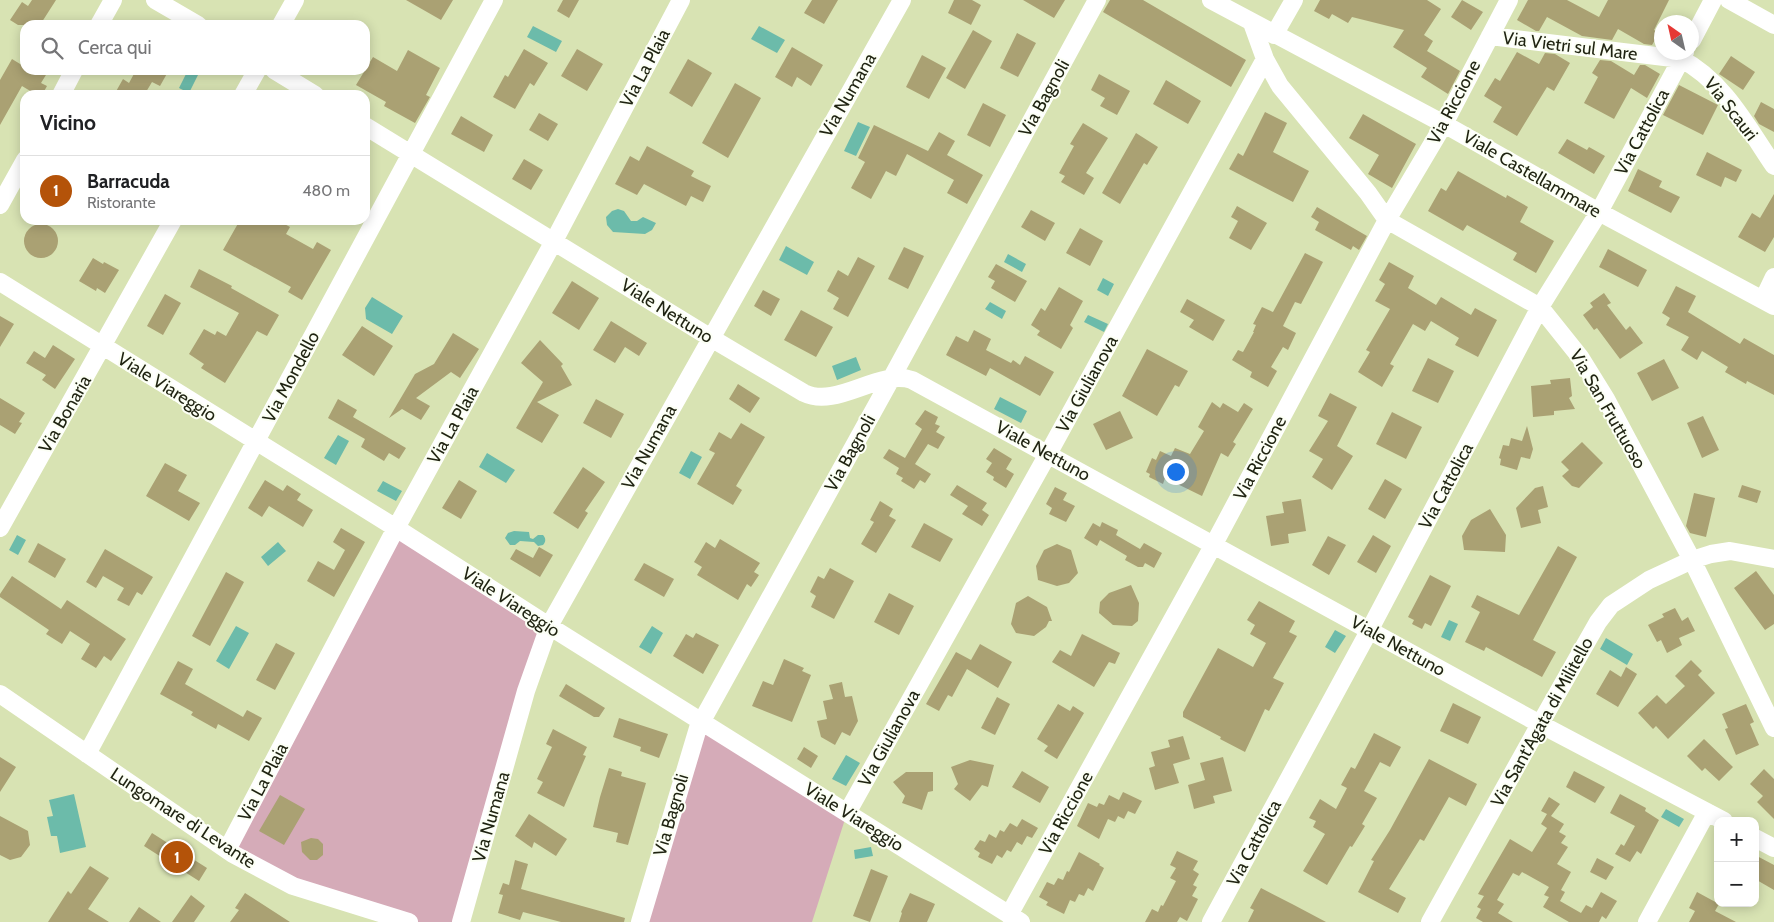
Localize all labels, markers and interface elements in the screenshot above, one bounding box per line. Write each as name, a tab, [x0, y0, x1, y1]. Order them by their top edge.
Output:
north arrow	[1654, 15, 1699, 60]
search box	[20, 20, 370, 75]
street label: Via La Plaia	[615, 25, 675, 111]
street label: Via Vietri sul Mare	[1501, 27, 1639, 65]
icon: search	[38, 34, 66, 62]
text: Cerca qui	[78, 36, 152, 59]
street label: Via Numana	[815, 49, 881, 141]
street label: Via Bagnoli	[1014, 56, 1074, 140]
street label: Via Riccione	[1423, 56, 1485, 148]
street label: Via Scauri	[1699, 73, 1763, 145]
street label: Via Cattolica	[1610, 85, 1674, 179]
text: Vicino	[40, 110, 96, 135]
street label: Viale Castellammare	[1459, 125, 1605, 223]
text: Barracuda	[87, 170, 170, 193]
text: 1	[53, 181, 59, 200]
text: 480 m	[302, 181, 350, 200]
text: Ristorante	[87, 193, 156, 212]
street label: Viale Nettuno	[617, 274, 717, 348]
street label: Via Mondello	[258, 328, 324, 426]
street label: Via Giulianova	[1051, 331, 1123, 436]
street label: Via San Fruttuoso	[1565, 345, 1651, 473]
street label: Viale Viareggio	[113, 348, 221, 426]
street label: Via Bonaria	[34, 371, 96, 457]
street label: Via La Plaia	[423, 382, 484, 468]
street label: Via Numana	[617, 401, 681, 493]
street label: Via Bagnoli	[820, 411, 880, 495]
street label: Via Riccione	[1229, 412, 1291, 504]
street label: Viale Nettuno	[992, 416, 1094, 486]
street label: Via Cattolica	[1414, 439, 1478, 533]
your location	[1163, 459, 1189, 485]
street label: Viale Viareggio	[458, 562, 564, 642]
street label: Viale Nettuno	[1347, 611, 1449, 681]
street label: Via Sant'Agata di Militello	[1486, 633, 1598, 811]
street label: Via Giulianova	[853, 685, 925, 790]
street label: Via La Plaia	[233, 739, 293, 825]
street label: Lungomare di Levante	[106, 763, 260, 873]
street label: Via Riccione	[1034, 767, 1098, 859]
street label: Via Numana	[468, 769, 515, 865]
street label: Via Bagnoli	[649, 771, 693, 859]
street label: Viale Viareggio	[800, 778, 908, 856]
street label: Via Cattolica	[1222, 796, 1286, 890]
map controls	[1714, 817, 1759, 907]
button: +	[1714, 817, 1759, 862]
pin: 1	[161, 838, 193, 876]
button: −	[1714, 862, 1759, 907]

